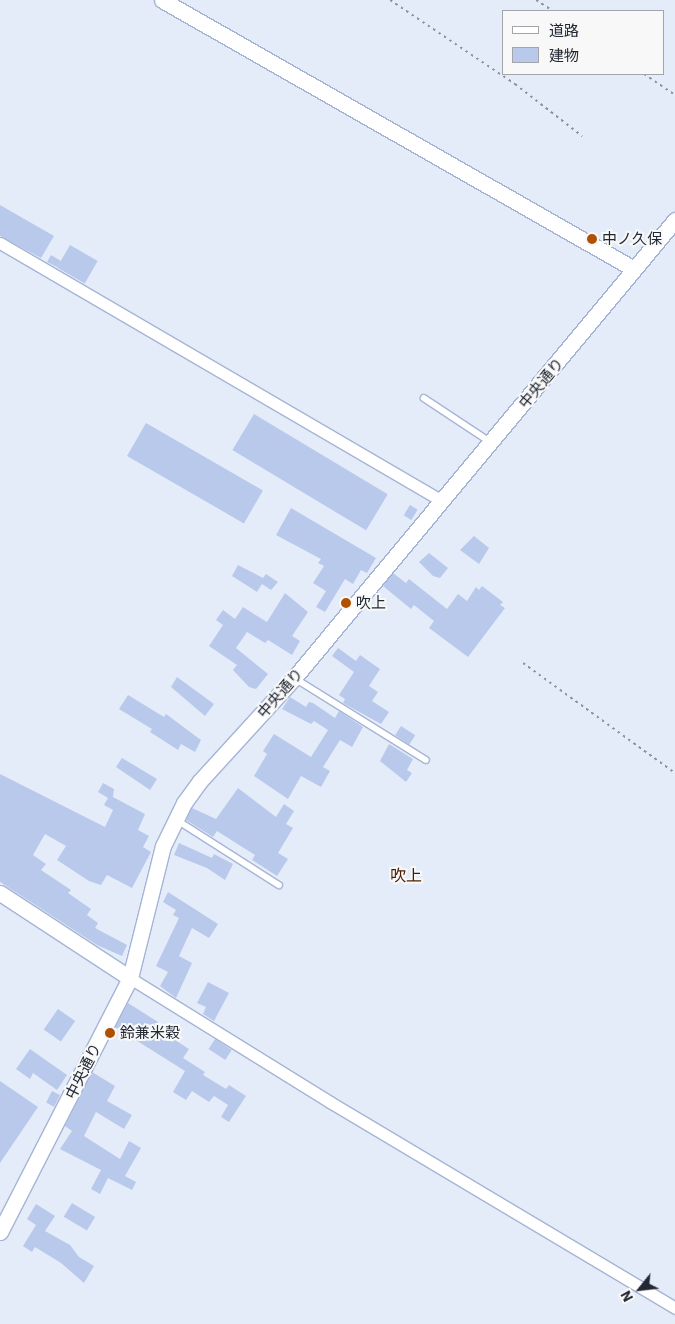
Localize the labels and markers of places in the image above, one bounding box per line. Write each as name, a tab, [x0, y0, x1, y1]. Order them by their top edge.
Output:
place label: 中ノ久保	[602, 230, 662, 248]
marker: 中ノ久保	[586, 233, 598, 245]
place label: 吹上	[356, 594, 386, 612]
marker: 吹上	[340, 597, 352, 609]
place label: 鈴兼米穀	[120, 1024, 180, 1042]
marker: 鈴兼米穀	[104, 1027, 116, 1039]

